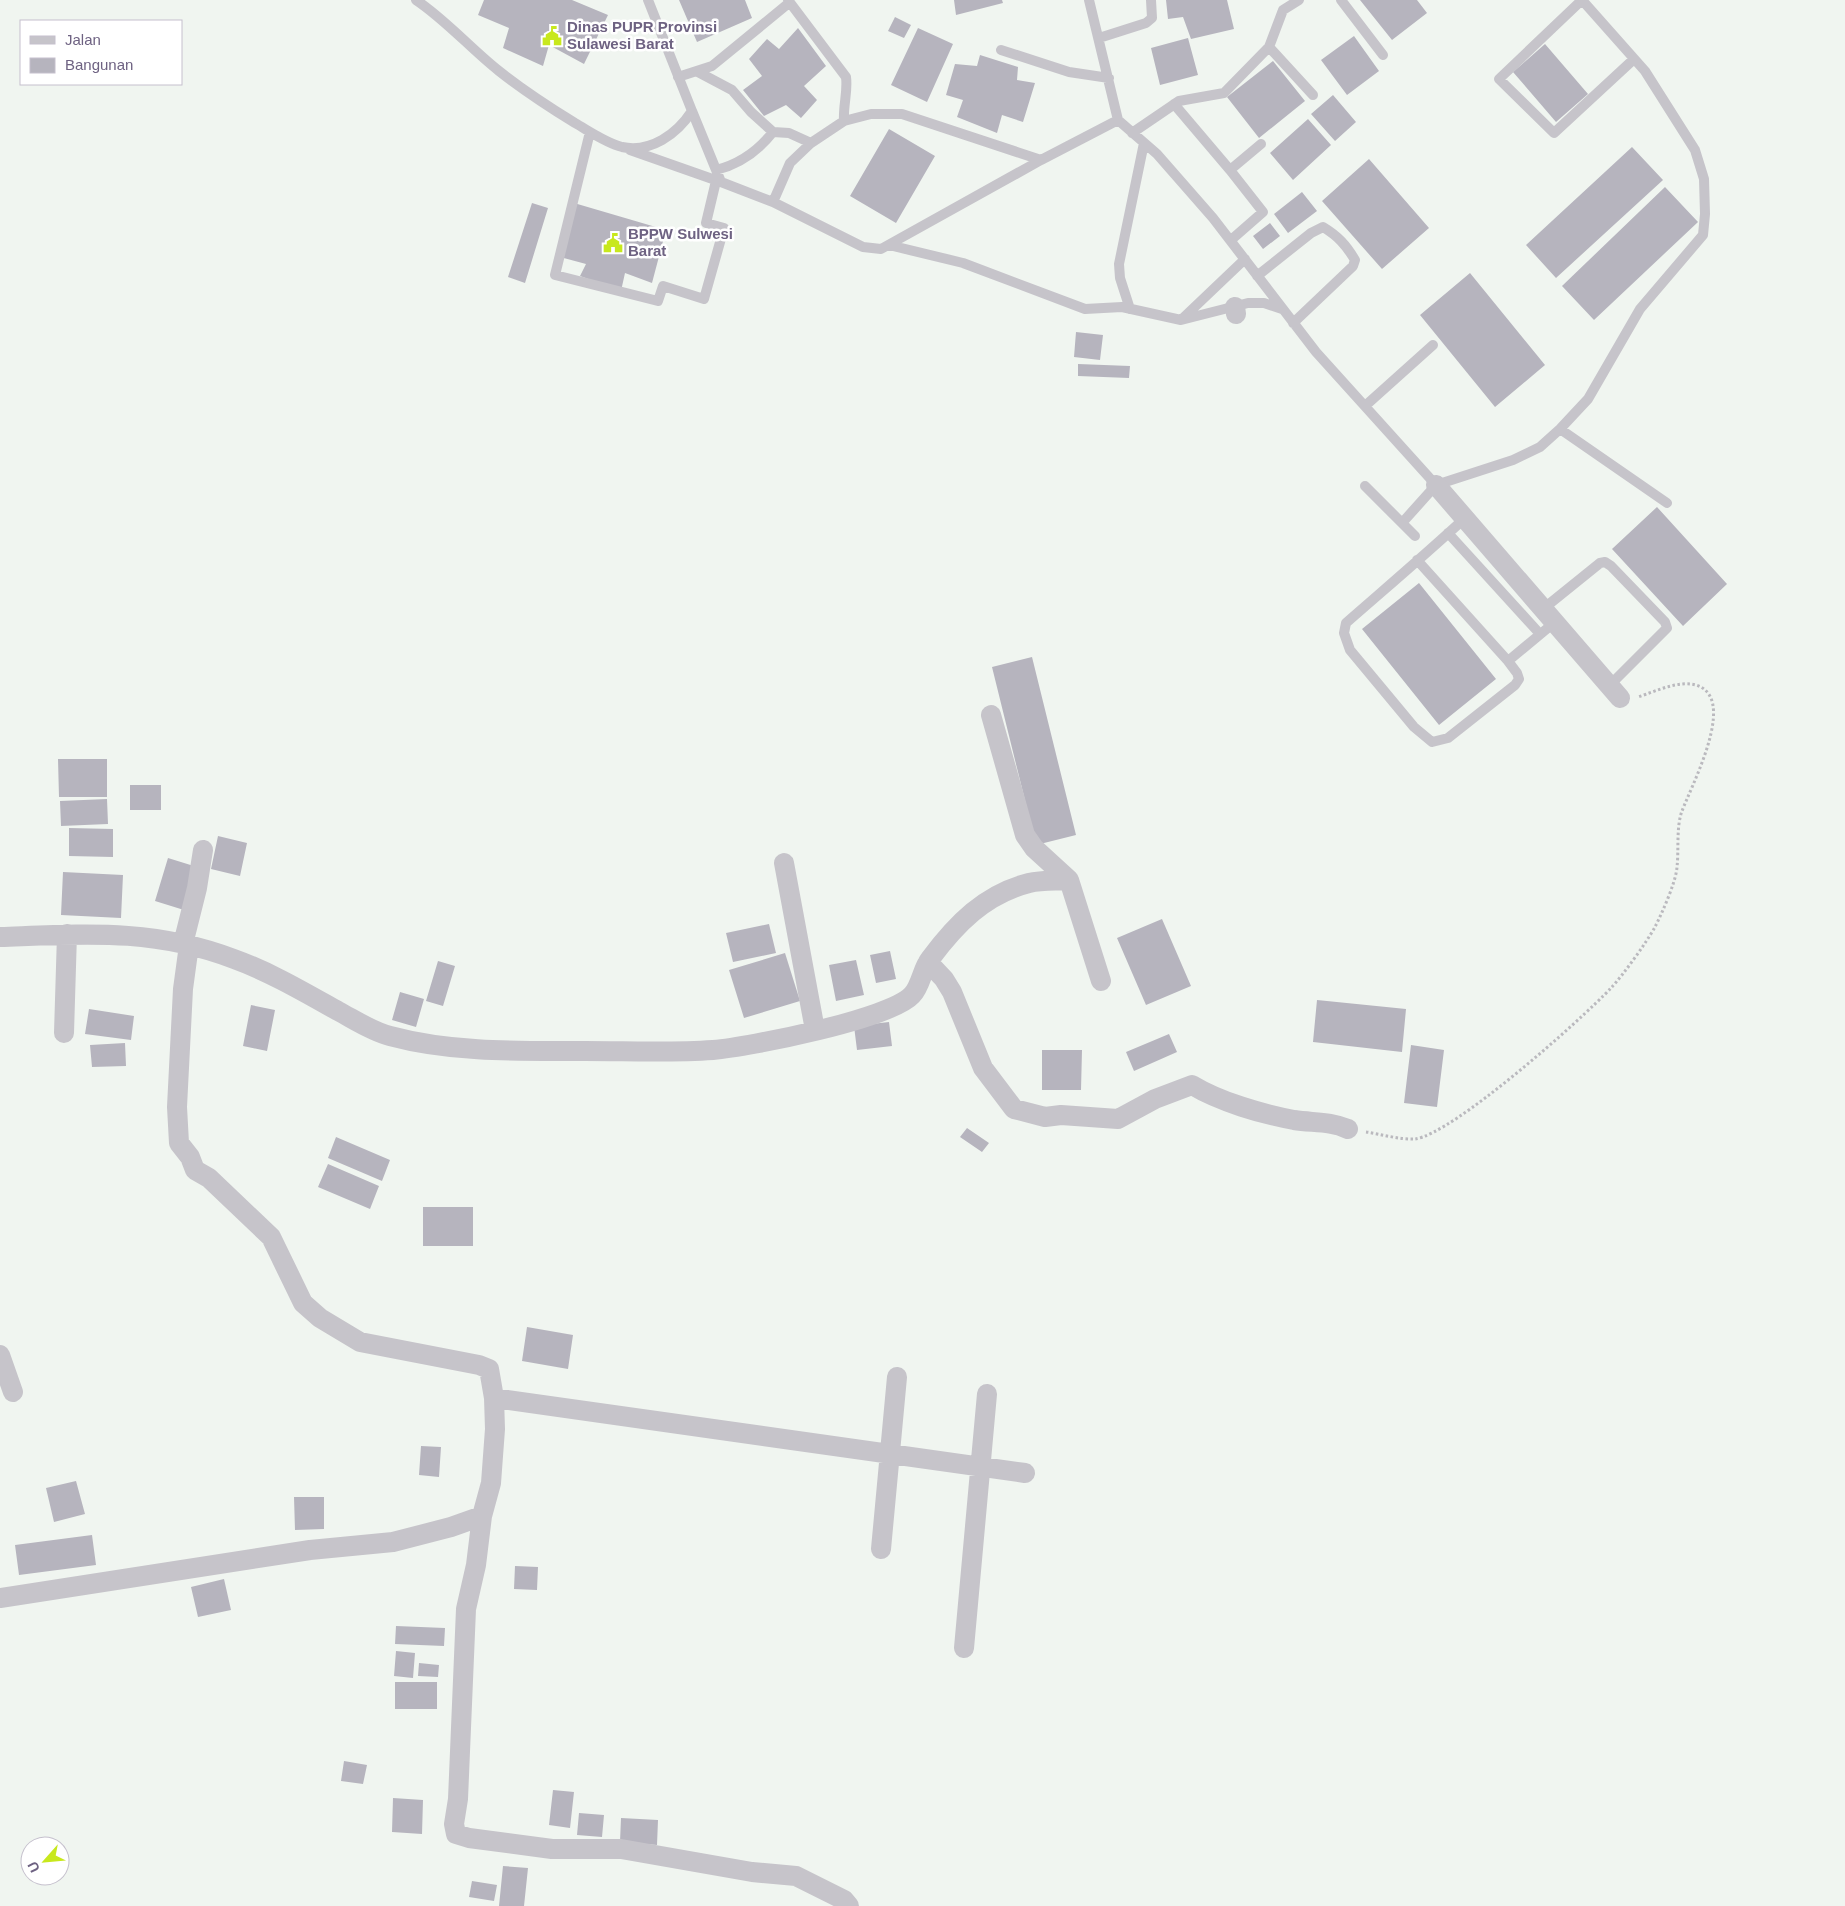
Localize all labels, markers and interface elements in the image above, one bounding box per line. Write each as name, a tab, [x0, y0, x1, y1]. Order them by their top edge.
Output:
place label: Dinas PUPR Provinsi Sulawesi Barat	[567, 18, 717, 52]
legend	[20, 20, 182, 85]
public building icon: Dinas PUPR Provinsi Sulawesi Barat	[541, 25, 563, 47]
text: Jalan	[65, 31, 101, 48]
text: Bangunan	[65, 56, 133, 73]
place label: BPPW Sulwesi Barat	[628, 225, 733, 259]
public building icon: BPPW Sulwesi Barat	[602, 232, 624, 254]
north arrow	[20, 1836, 70, 1886]
text: U	[24, 1859, 43, 1875]

